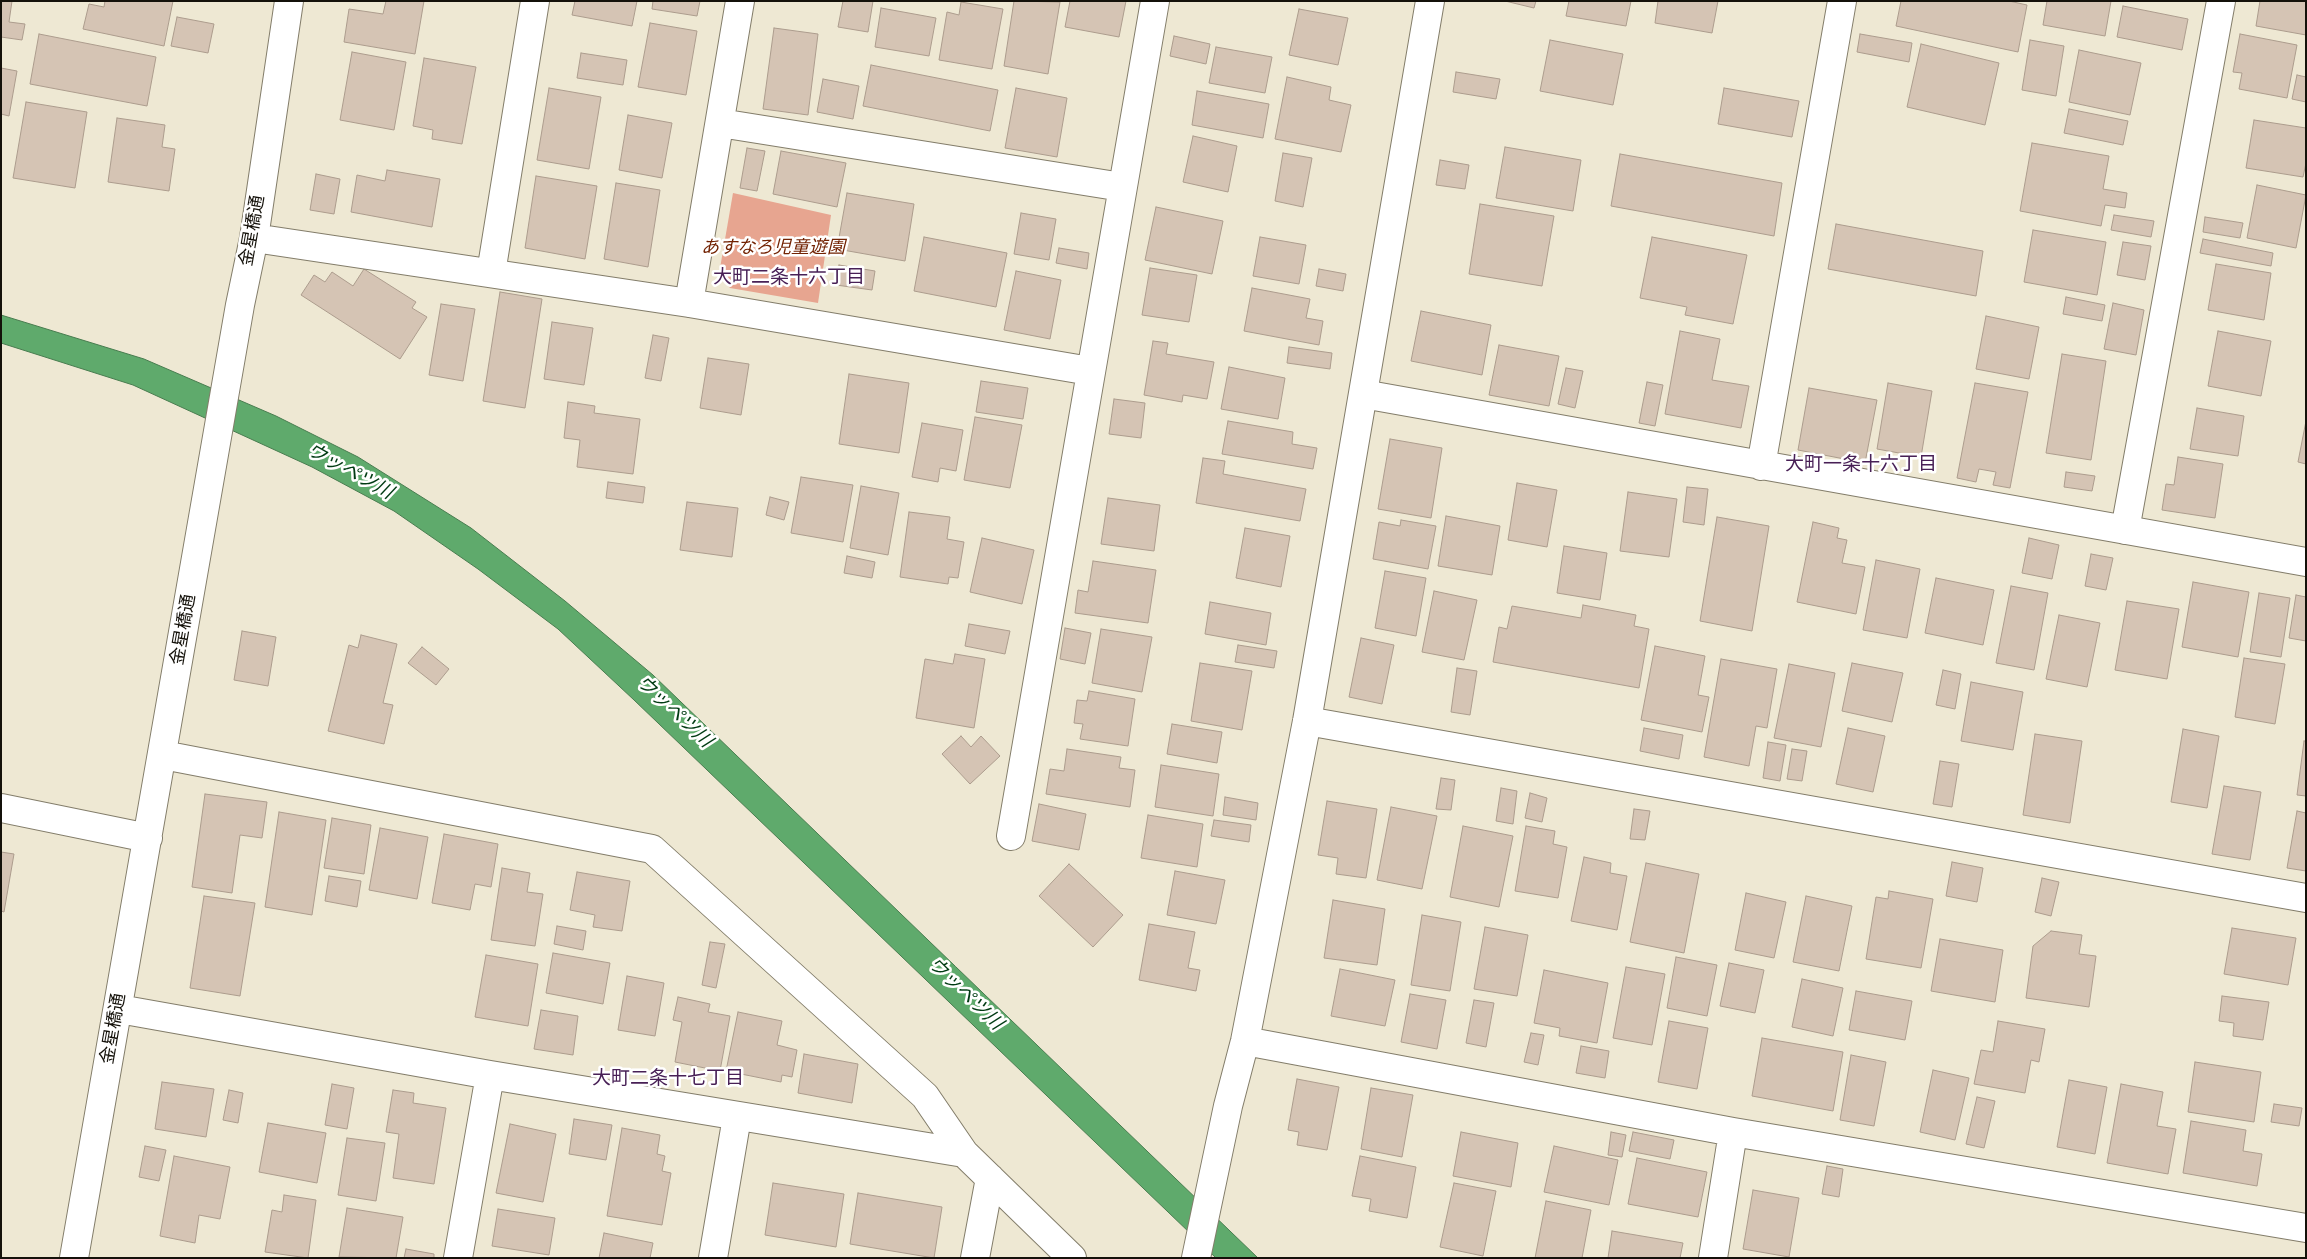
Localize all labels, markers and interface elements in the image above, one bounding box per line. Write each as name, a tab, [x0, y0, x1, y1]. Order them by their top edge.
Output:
street label: 金星橋通	[237, 194, 271, 268]
park label: あすなろ児童遊園	[701, 238, 845, 260]
district label: 大町二条十六丁目	[713, 268, 865, 290]
water label: ウッペツ川	[302, 440, 396, 506]
district label: 大町一条十六丁目	[1785, 455, 1937, 477]
street label: 金星橋通	[168, 593, 202, 667]
water label: ウッペツ川	[630, 672, 716, 754]
water label: ウッペツ川	[922, 954, 1006, 1036]
street label: 金星橋通	[98, 992, 132, 1066]
district label: 大町二条十七丁目	[592, 1069, 744, 1091]

